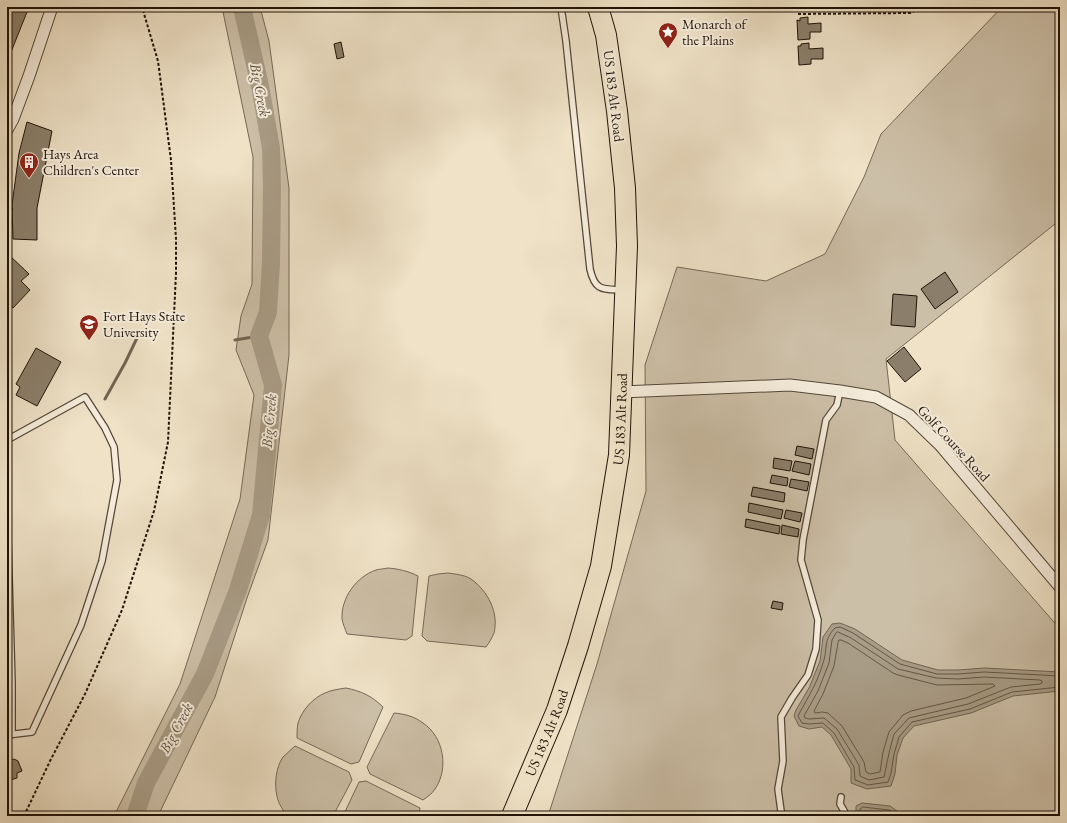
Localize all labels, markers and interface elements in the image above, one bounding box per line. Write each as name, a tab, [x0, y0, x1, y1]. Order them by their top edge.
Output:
place label: Monarch of the Plains	[682, 15, 748, 49]
place icon: Monarch of the Plains	[657, 21, 679, 49]
street label: US 183 Alt Road	[599, 49, 629, 144]
water label: Big Creek	[246, 61, 275, 118]
place label: Hays Area Children's Center	[43, 145, 139, 179]
building icon: Hays Area Children's Center	[18, 151, 40, 179]
place label: Fort Hays State University	[103, 307, 186, 341]
school or university icon: Fort Hays State University	[78, 313, 100, 341]
street label: US 183 Alt Road	[608, 372, 631, 467]
water label: Big Creek	[257, 393, 280, 450]
street label: Golf Course Road	[914, 401, 995, 486]
street label: US 183 Alt Road	[521, 686, 572, 779]
water label: Big Creek	[154, 699, 197, 757]

